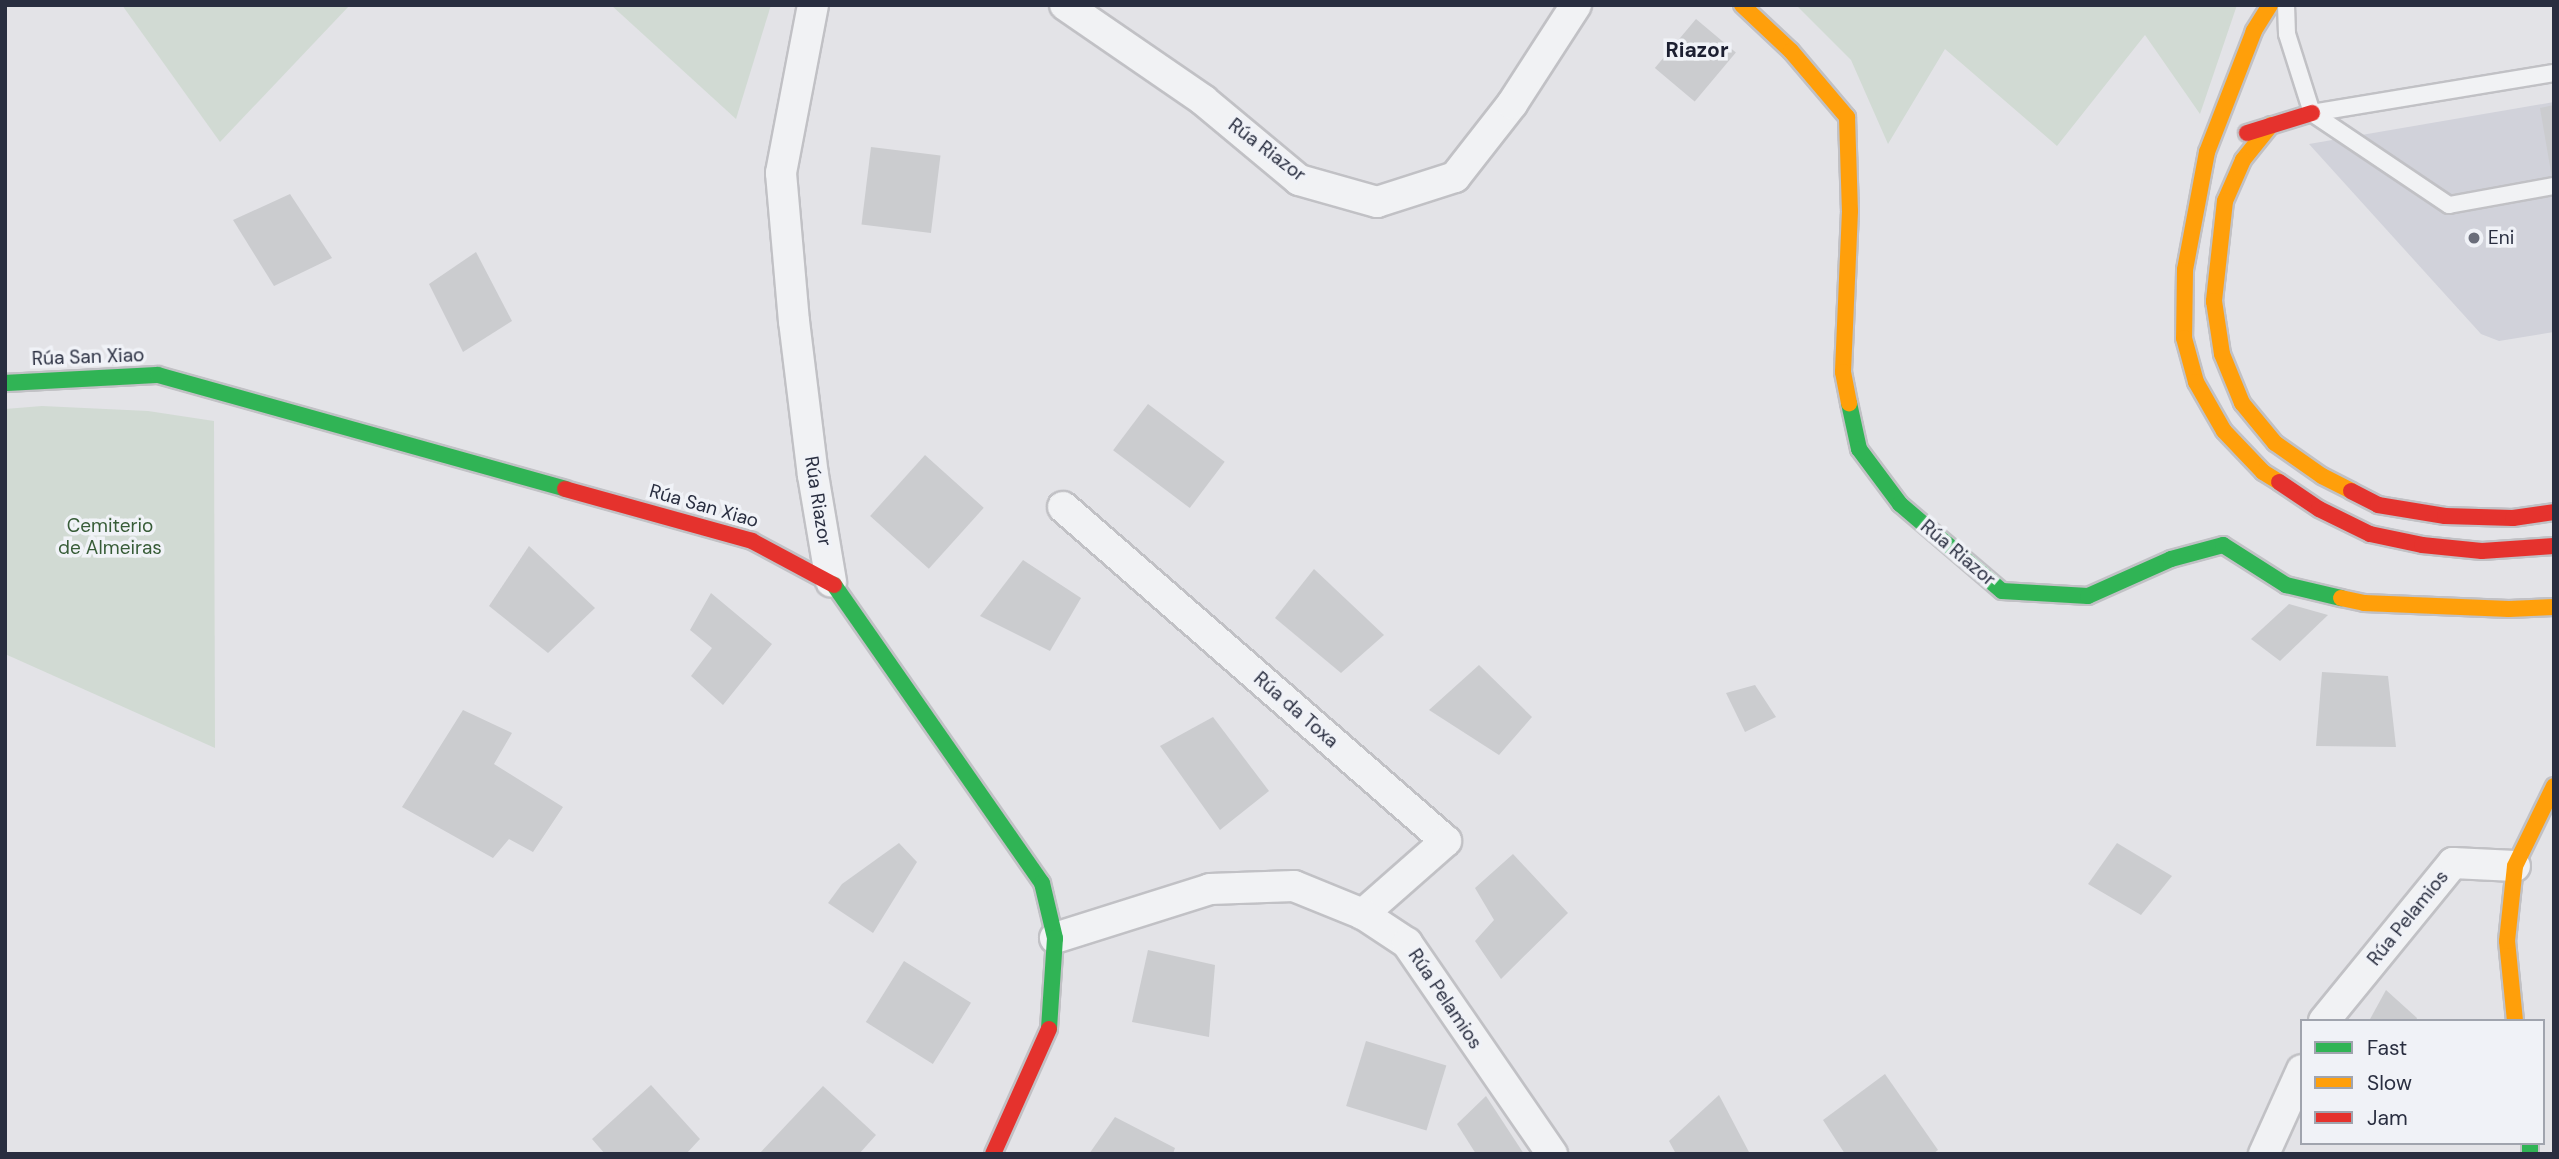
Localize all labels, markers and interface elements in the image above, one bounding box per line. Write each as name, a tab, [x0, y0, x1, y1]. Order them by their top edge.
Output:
district label: Riazor	[1666, 37, 1728, 63]
street label: Rúa Riazor	[1224, 114, 1310, 186]
place label: Eni	[2488, 227, 2514, 249]
marker: Eni	[2466, 230, 2482, 246]
street label: Rúa San Xiao	[31, 344, 145, 370]
street label: Rúa Riazor	[800, 454, 836, 548]
street label: Rúa San Xiao	[647, 480, 761, 532]
park label: Cemiterio de Almeiras	[58, 515, 162, 559]
street label: Rúa Riazor	[1916, 515, 2000, 591]
street label: Rúa da Toxa	[1249, 667, 1343, 753]
street label: Rúa Pelamios	[2363, 866, 2453, 970]
street label: Rúa Pelamios	[1403, 945, 1487, 1053]
legend	[2300, 1019, 2545, 1145]
text: Fast	[2367, 1034, 2407, 1062]
text: Slow	[2367, 1069, 2412, 1097]
text: Jam	[2367, 1104, 2408, 1132]

